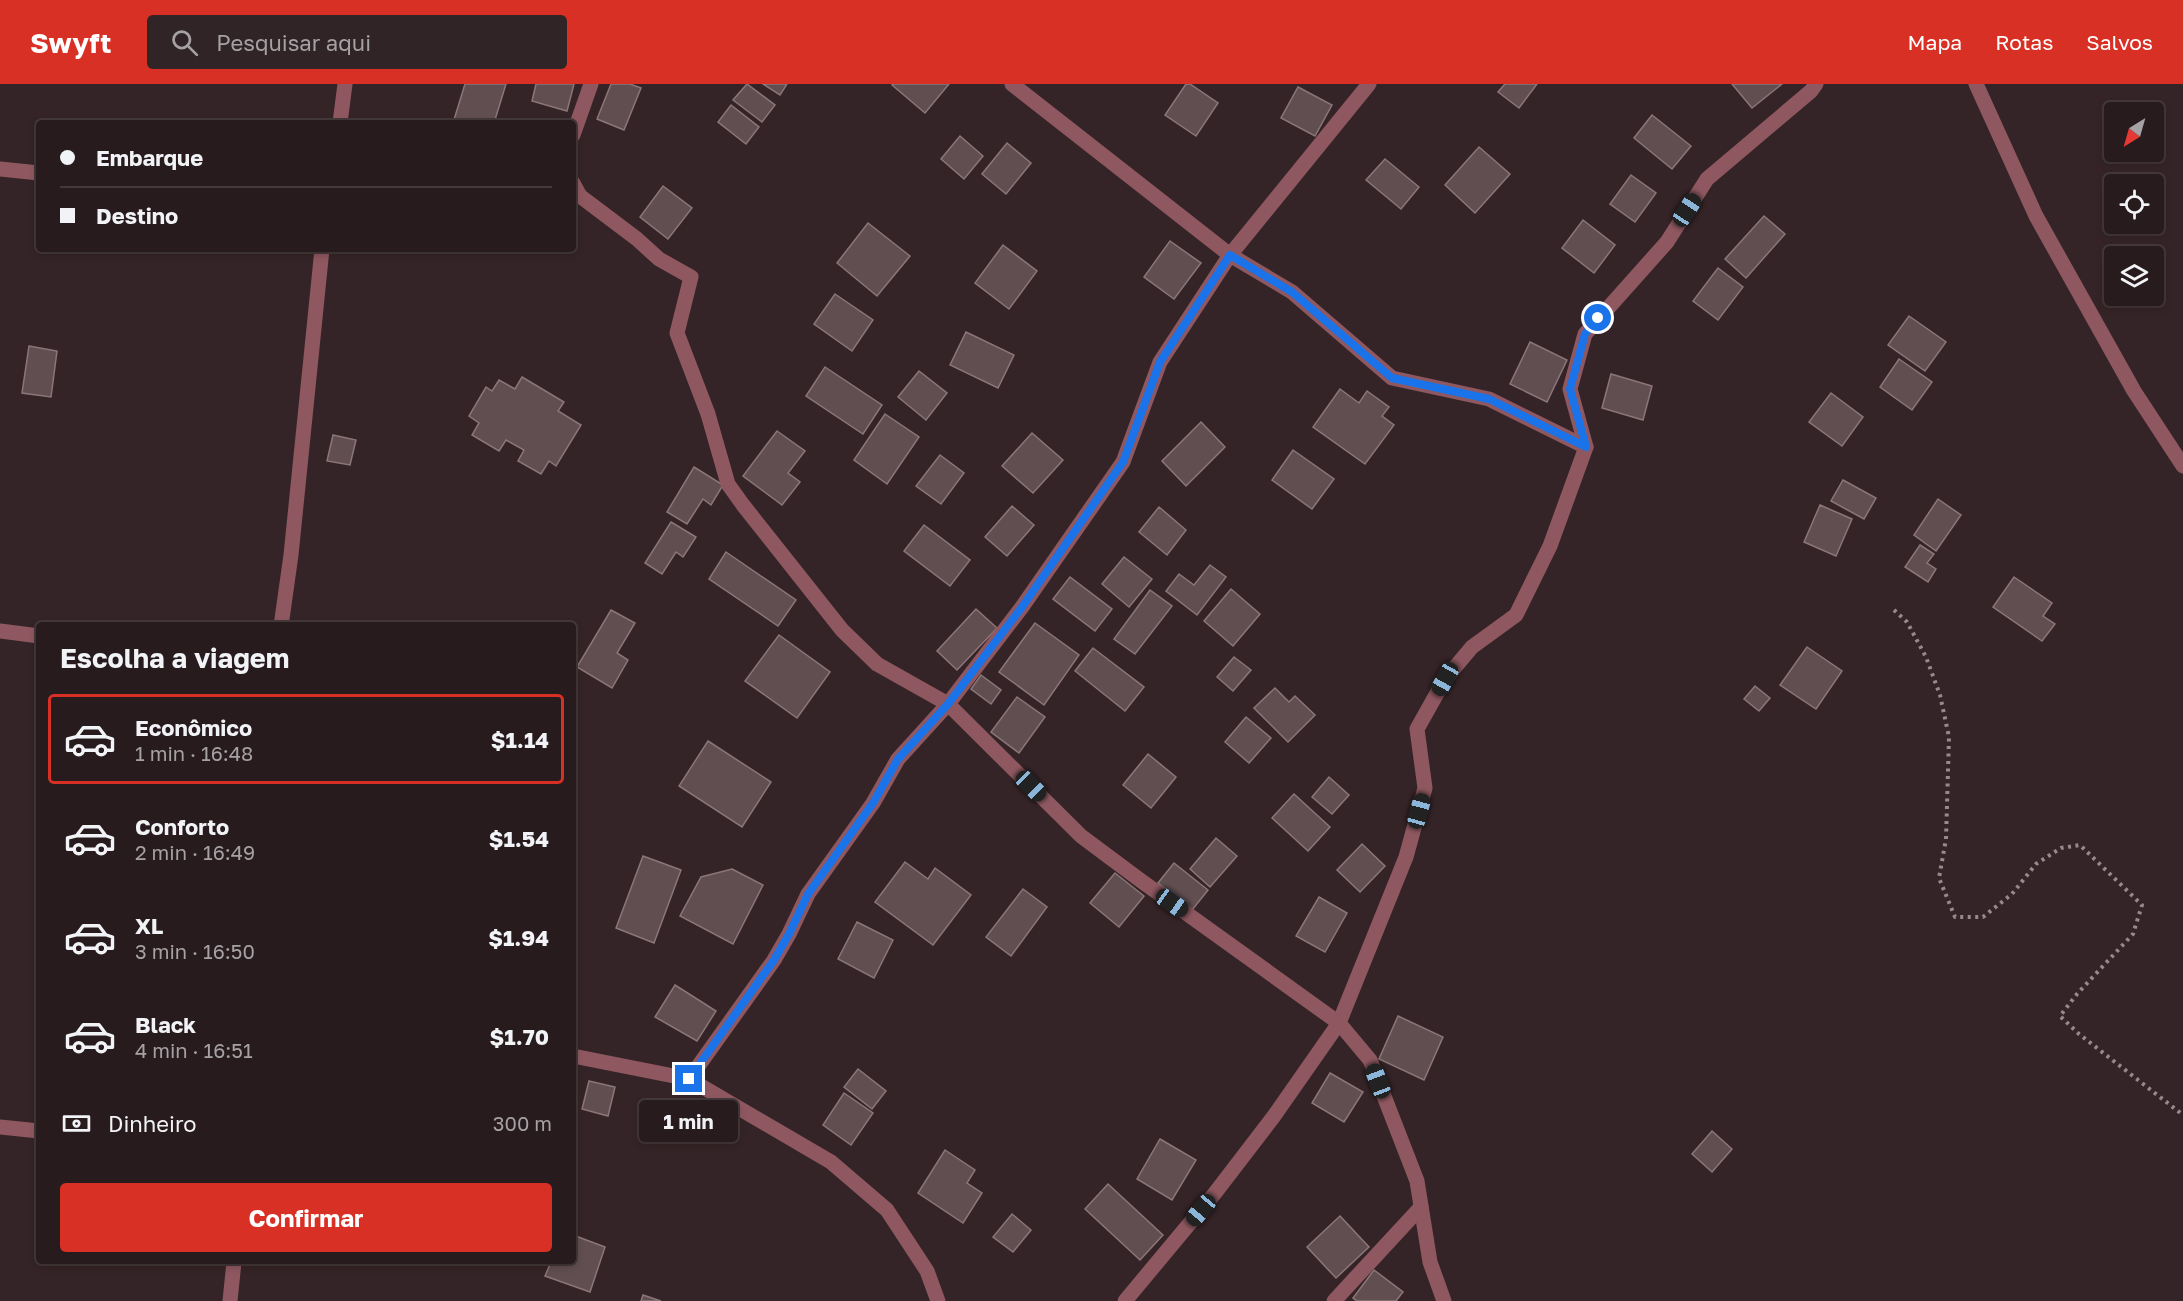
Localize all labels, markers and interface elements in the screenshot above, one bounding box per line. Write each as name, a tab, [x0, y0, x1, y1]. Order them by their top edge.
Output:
search box	[147, 15, 567, 69]
text: Swyft	[30, 26, 111, 59]
icon: search	[168, 26, 201, 59]
text: Pesquisar aqui	[216, 29, 371, 56]
text: Mapa	[1908, 29, 1962, 55]
text: Rotas	[1995, 29, 2053, 55]
text: Salvos	[2086, 29, 2153, 55]
north arrow	[2104, 102, 2164, 162]
map controls	[2104, 102, 2164, 306]
text: Embarque	[96, 144, 203, 171]
button: locate	[2104, 174, 2164, 234]
car	[1670, 190, 1704, 230]
text: Destino	[96, 202, 178, 229]
button: layers	[2104, 246, 2164, 306]
route start	[1584, 304, 1611, 331]
text: Escolha a viagem	[60, 642, 289, 674]
car	[1428, 659, 1462, 699]
icon: car	[63, 712, 117, 766]
text: Econômico	[135, 714, 252, 741]
text: $1.14	[491, 726, 549, 753]
text: 1 min · 16:48	[135, 741, 253, 765]
car	[1012, 767, 1050, 805]
car	[1406, 791, 1432, 831]
icon: car	[63, 811, 117, 865]
text: Conforto	[135, 813, 229, 840]
text: $1.54	[489, 825, 549, 852]
text: 2 min · 16:49	[135, 840, 255, 864]
car	[1152, 885, 1192, 921]
icon: car	[63, 910, 117, 964]
text: XL	[135, 912, 163, 939]
text: $1.94	[488, 924, 549, 951]
text: 3 min · 16:50	[135, 939, 255, 963]
icon: car	[63, 1009, 117, 1063]
text: Black	[135, 1011, 196, 1038]
text: $1.70	[490, 1023, 549, 1050]
text: 4 min · 16:51	[135, 1038, 253, 1062]
car	[1363, 1061, 1393, 1101]
route end	[675, 1065, 702, 1092]
callout: 1 min	[640, 1100, 738, 1142]
icon: cash	[60, 1107, 93, 1140]
text: 1 min	[663, 1109, 714, 1133]
text: Dinheiro	[108, 1110, 197, 1137]
text: 300 m	[493, 1111, 552, 1135]
button: Confirmar	[60, 1183, 552, 1252]
car	[1183, 1190, 1219, 1230]

